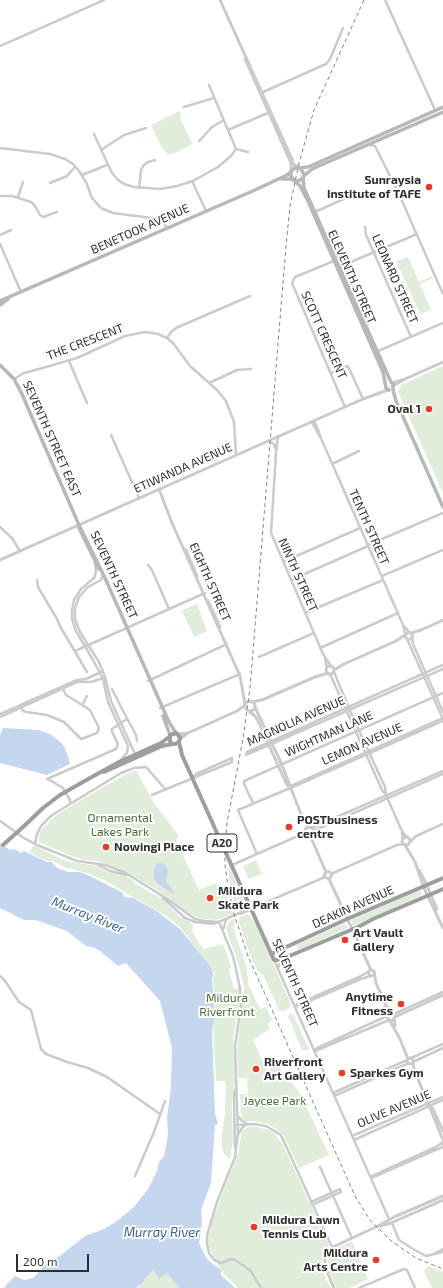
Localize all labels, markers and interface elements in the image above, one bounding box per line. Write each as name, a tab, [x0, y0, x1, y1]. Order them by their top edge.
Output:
place label: Sunraysia Institute of TAFE	[327, 173, 421, 201]
marker: Sunraysia Institute of TAFE	[424, 182, 434, 192]
street label: BENETOOK AVENUE	[89, 201, 191, 257]
street label: ELEVENTH STREET	[325, 228, 379, 326]
street label: LEONARD STREET	[369, 232, 421, 326]
street label: SCOTT CRESCENT	[298, 289, 350, 381]
street label: THE CRESCENT	[45, 321, 125, 363]
street label: SEVENTH STREET EAST	[20, 379, 84, 499]
place label: Oval 1	[387, 402, 421, 416]
marker: Oval 1	[424, 404, 434, 414]
street label: ETIWANDA AVENUE	[132, 440, 234, 496]
street label: TENTH STREET	[346, 487, 392, 567]
street label: SEVENTH STREET	[87, 529, 141, 621]
street label: NINTH STREET	[275, 536, 321, 614]
street label: EIGHTH STREET	[186, 540, 234, 624]
street label: MAGNOLIA AVENUE	[245, 693, 347, 749]
street label: WIGHTMAN LANE	[283, 708, 375, 760]
street label: LEMON AVENUE	[319, 720, 405, 768]
park label: Ornamental Lakes Park	[87, 811, 153, 839]
place label: POSTbusiness centre	[297, 813, 378, 841]
marker: POSTbusiness centre	[284, 822, 294, 832]
road number: A20	[207, 834, 237, 852]
place label: Nowingi Place	[114, 840, 194, 854]
marker: Nowingi Place	[101, 842, 111, 852]
street label: DEAKIN AVENUE	[310, 883, 396, 931]
place label: Mildura Skate Park	[218, 884, 279, 912]
water label: Murray River	[50, 893, 126, 937]
marker: Mildura Skate Park	[205, 893, 215, 903]
place label: Art Vault Gallery	[353, 926, 403, 954]
marker: Art Vault Gallery	[340, 935, 350, 945]
street label: SEVENTH STREET	[269, 937, 321, 1029]
place label: Anytime Fitness	[346, 990, 393, 1018]
park label: Mildura Riverfront	[199, 991, 255, 1019]
marker: Anytime Fitness	[396, 999, 406, 1009]
place label: Riverfront Art Gallery	[264, 1055, 326, 1083]
marker: Riverfront Art Gallery	[251, 1064, 261, 1074]
place label: Sparkes Gym	[350, 1066, 424, 1080]
marker: Sparkes Gym	[337, 1068, 347, 1078]
street label: OLIVE AVENUE	[355, 1087, 433, 1131]
park label: Jaycee Park	[244, 1094, 306, 1108]
place label: Mildura Lawn Tennis Club	[262, 1213, 340, 1241]
marker: Mildura Lawn Tennis Club	[249, 1222, 259, 1232]
water label: Murray River	[124, 1225, 200, 1241]
scale bar	[18, 1246, 91, 1272]
place label: Mildura Arts Centre	[303, 1246, 368, 1274]
text: 200 m	[23, 1254, 57, 1268]
marker: Mildura Arts Centre	[371, 1255, 381, 1265]

